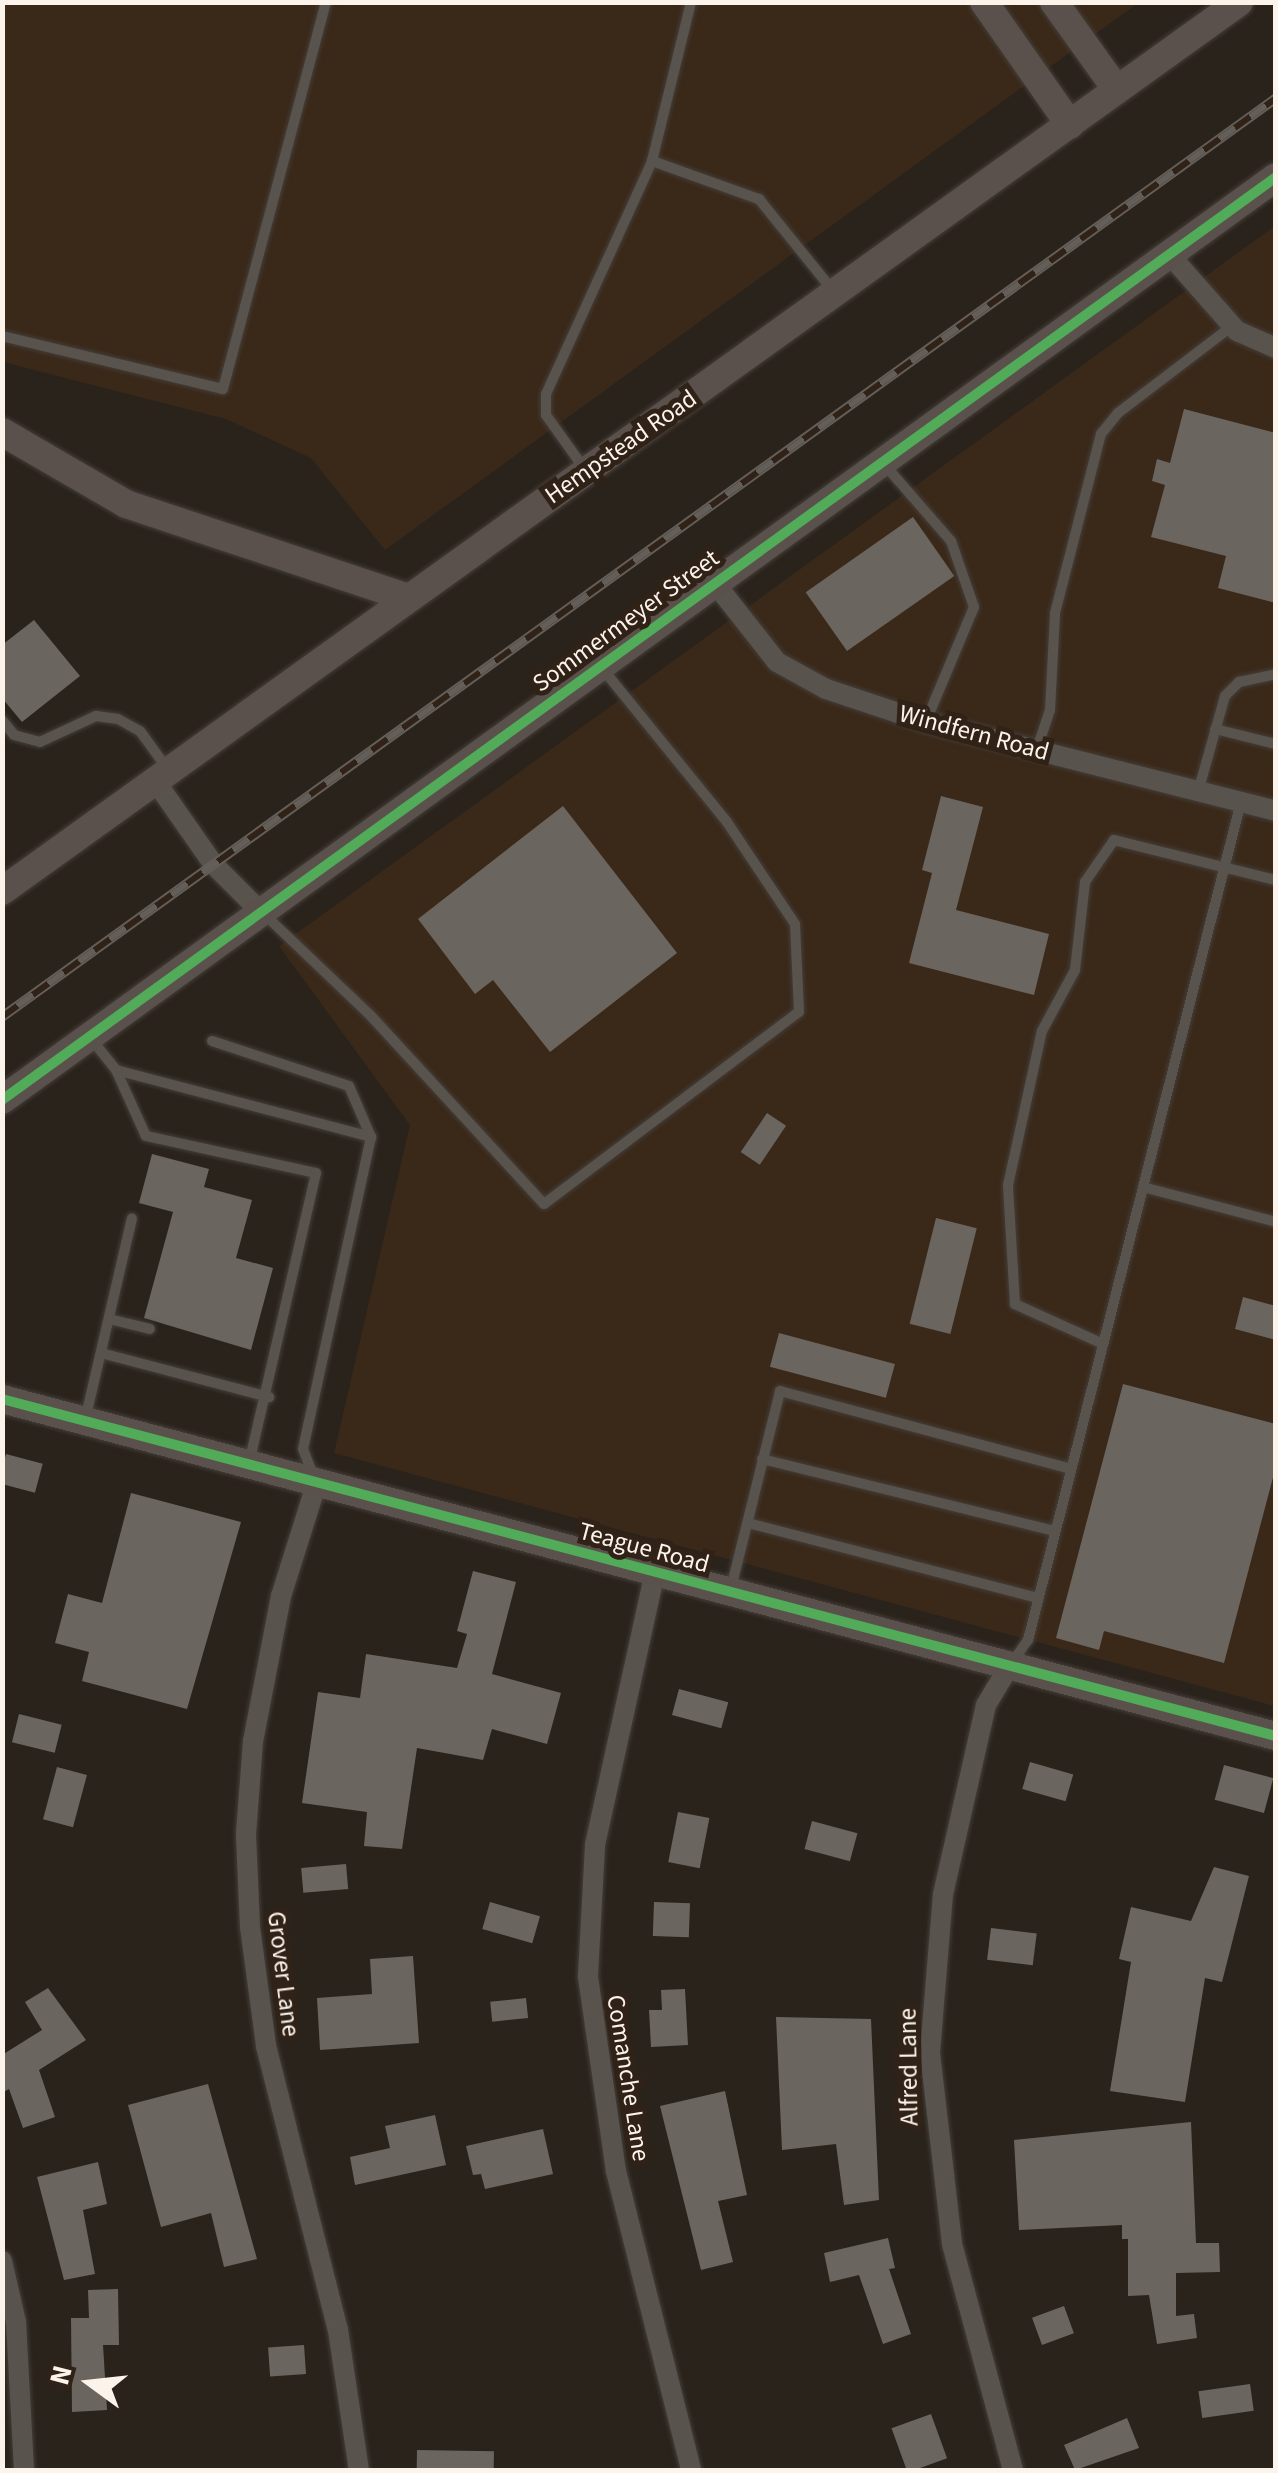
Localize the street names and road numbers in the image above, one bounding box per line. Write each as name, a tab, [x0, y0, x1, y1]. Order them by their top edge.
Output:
street label: Hempstead Road	[539, 384, 703, 510]
street label: Sommermeyer Street	[527, 543, 725, 699]
street label: Windfern Road	[896, 699, 1052, 767]
street label: Teague Road	[576, 1516, 712, 1580]
street label: Grover Lane	[260, 1910, 306, 2038]
street label: Comanche Lane	[600, 1993, 656, 2163]
street label: Alfred Lane	[893, 2008, 925, 2126]

